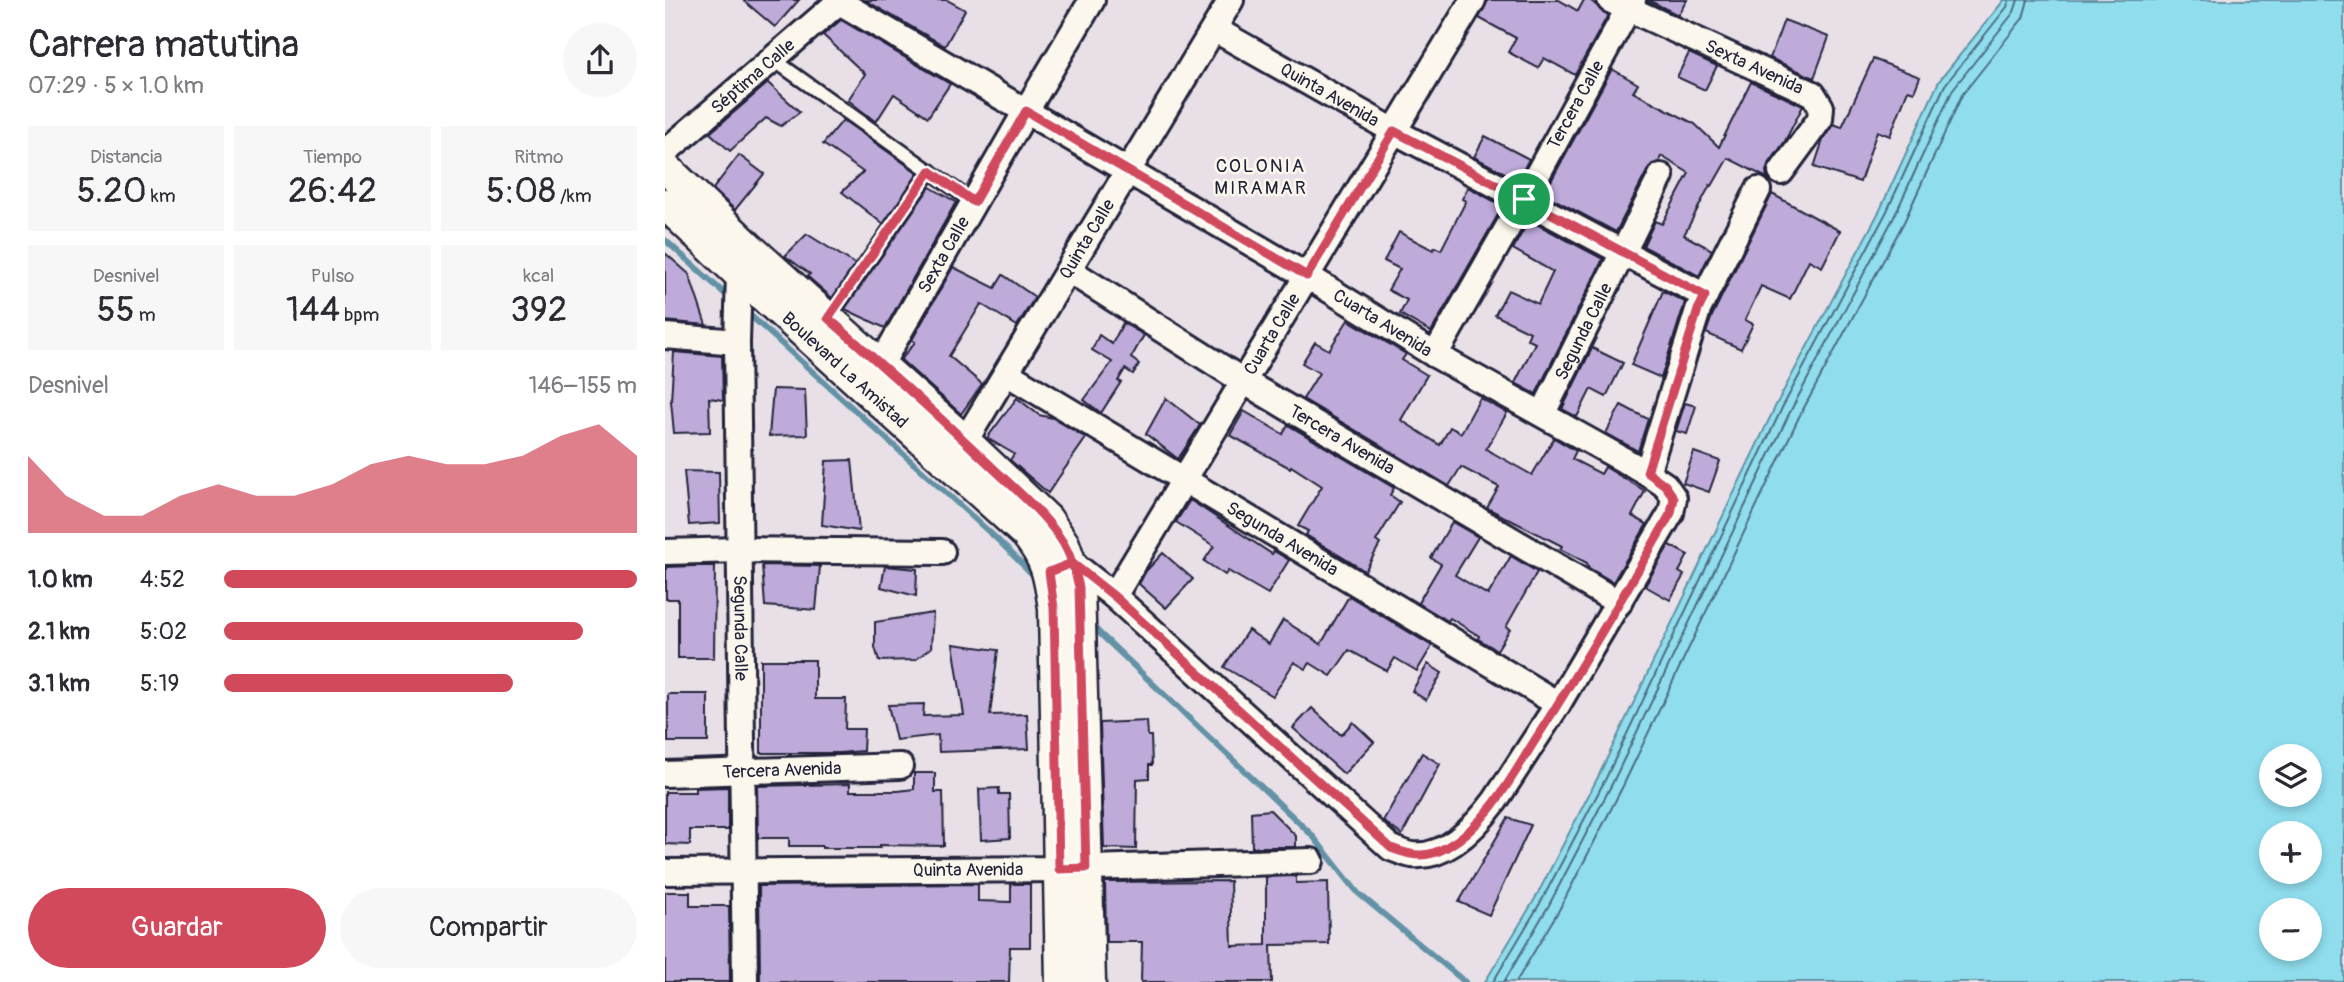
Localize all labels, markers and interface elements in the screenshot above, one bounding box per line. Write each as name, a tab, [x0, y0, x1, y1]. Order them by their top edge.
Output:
text: Carrera matutina	[28, 21, 299, 69]
button: share	[563, 23, 637, 97]
street label: Séptima Calle	[706, 33, 800, 119]
street label: Sexta Avenida	[1701, 34, 1807, 99]
street label: Tercera Calle	[1542, 56, 1609, 153]
street label: Quinta Avenida	[1276, 57, 1383, 132]
text: 07:29 · 5 × 1.0 km	[28, 71, 204, 100]
text: Distancia	[90, 145, 162, 169]
text: Tiempo	[303, 145, 362, 169]
text: Ritmo	[514, 145, 563, 169]
district label: COLONIA MIRAMAR	[1214, 154, 1308, 200]
text: 5.20	[77, 169, 147, 213]
text: 26:42	[288, 169, 377, 213]
text: 5:08	[486, 169, 556, 213]
pin	[1494, 169, 1554, 229]
icon: arrive	[1505, 180, 1543, 218]
text: km	[147, 184, 176, 208]
text: /km	[556, 184, 592, 208]
street label: Quinta Calle	[1054, 195, 1120, 283]
street label: Sexta Calle	[913, 212, 975, 297]
text: Desnivel	[93, 264, 160, 288]
text: Pulso	[311, 264, 354, 288]
text: kcal	[523, 264, 554, 288]
street label: Segunda Calle	[1550, 279, 1617, 384]
street label: Cuarta Avenida	[1329, 283, 1437, 362]
text: 55	[97, 288, 135, 332]
text: 144	[286, 288, 340, 332]
text: 392	[510, 288, 567, 332]
street label: Cuarta Calle	[1238, 289, 1305, 379]
text: m	[135, 303, 156, 327]
text: bpm	[340, 303, 379, 327]
street label: Boulevard La Amistad	[777, 307, 913, 433]
text: Desnivel	[28, 371, 109, 400]
text: 146–155 m	[528, 371, 637, 400]
street label: Tercera Avenida	[1285, 399, 1399, 480]
street label: Segunda Avenida	[1222, 496, 1343, 581]
text: 1.0 km	[28, 565, 93, 594]
text: 4:52	[140, 565, 185, 594]
street label: Segunda Calle	[728, 575, 753, 681]
text: 2.1 km	[28, 617, 90, 646]
text: 5:02	[140, 617, 187, 646]
text: 3.1 km	[28, 669, 90, 698]
text: 5:19	[140, 669, 179, 698]
map controls	[2259, 744, 2322, 961]
button: layers	[2259, 744, 2322, 807]
street label: Tercera Avenida	[722, 757, 842, 784]
button: +	[2259, 821, 2322, 884]
street label: Quinta Avenida	[913, 858, 1023, 882]
button: Guardar	[28, 888, 326, 968]
button: Compartir	[340, 888, 637, 968]
button: −	[2259, 898, 2322, 961]

